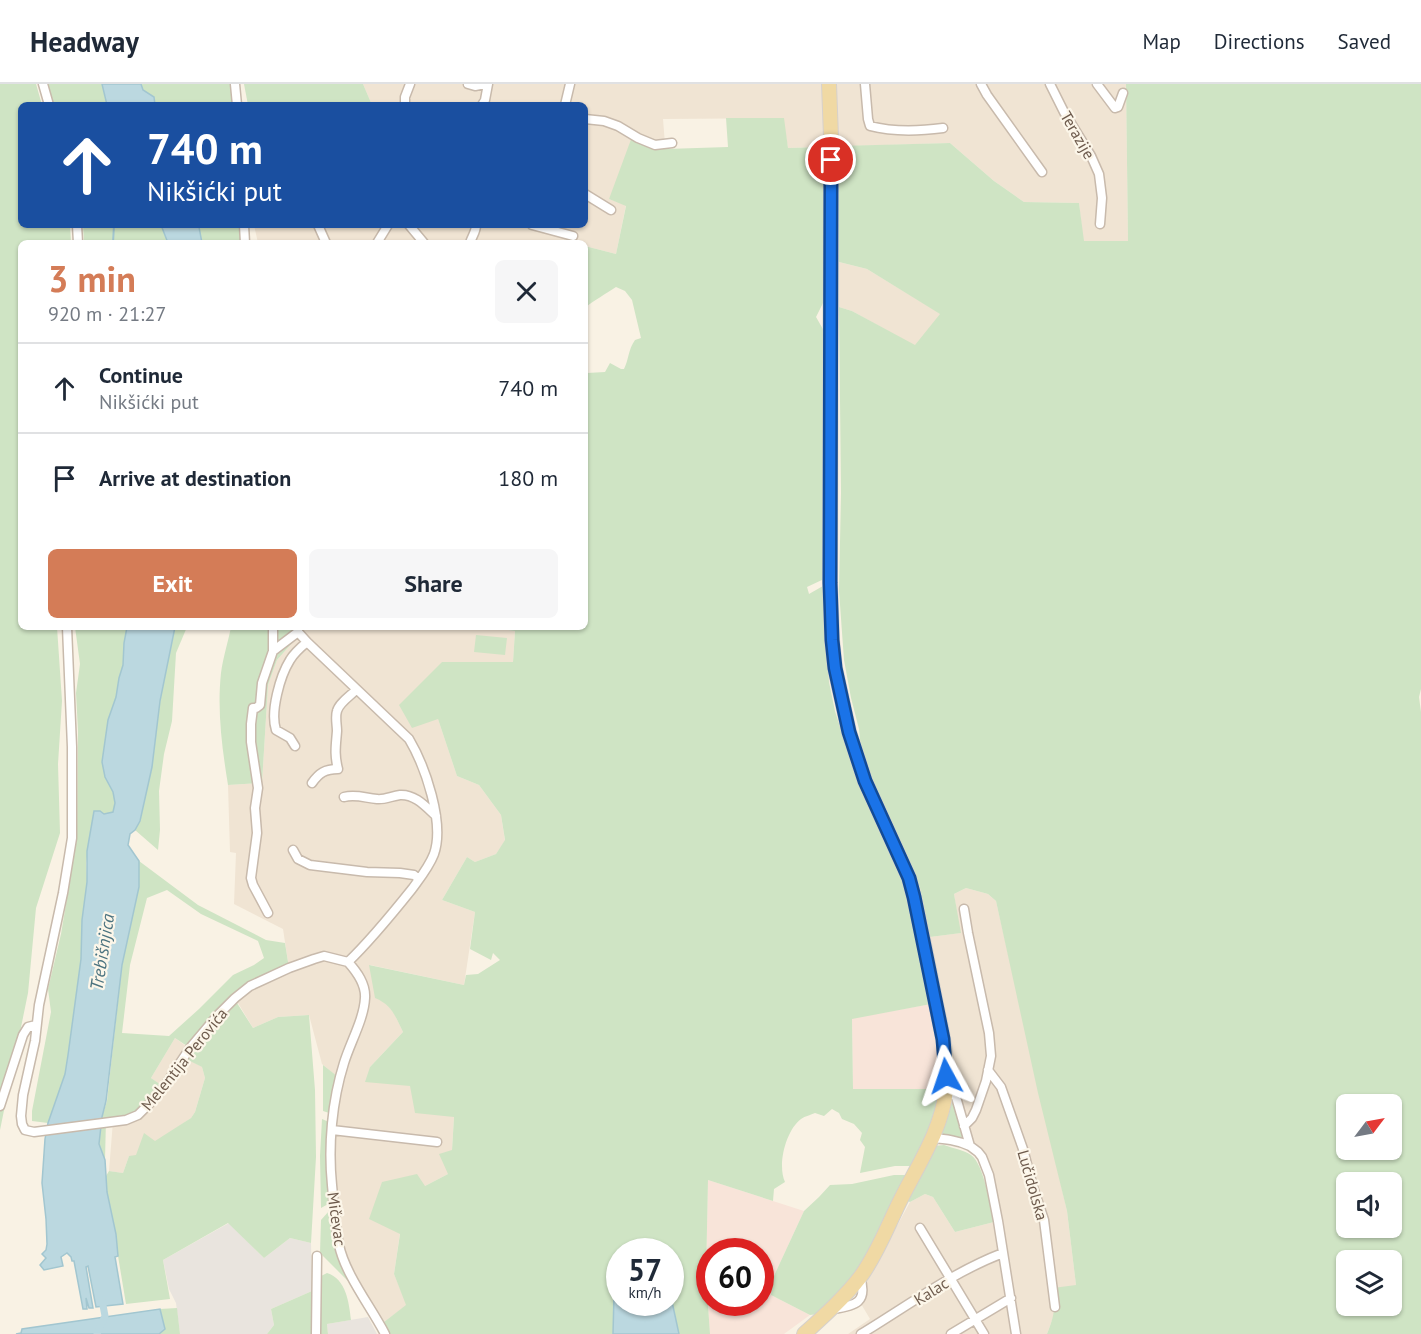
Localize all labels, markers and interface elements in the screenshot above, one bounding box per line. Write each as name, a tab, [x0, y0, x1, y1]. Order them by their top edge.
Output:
text: Headway	[30, 23, 139, 60]
text: Map	[1142, 28, 1181, 55]
text: Directions	[1214, 28, 1305, 55]
text: Saved	[1338, 28, 1391, 55]
street label: Terazije	[1056, 107, 1100, 163]
text: 740 m	[147, 121, 263, 176]
icon: ahead	[48, 126, 126, 204]
pin	[805, 134, 856, 185]
icon: arrive	[814, 143, 847, 176]
text: Nikšićki put	[147, 174, 282, 208]
text: 3 min	[48, 255, 136, 302]
button: close	[495, 260, 558, 323]
text: 920 m · 21:27	[48, 301, 166, 327]
text: Continue	[99, 361, 183, 389]
icon: ahead	[48, 372, 81, 405]
text: 740 m	[498, 374, 558, 402]
text: Nikšićki put	[99, 389, 199, 415]
icon: arrive	[48, 462, 81, 495]
text: Arrive at destination	[99, 464, 291, 492]
text: 180 m	[498, 464, 558, 492]
button: Exit	[48, 549, 297, 618]
button: Share	[309, 549, 558, 618]
water label: Trebišnjica	[85, 912, 119, 992]
street label: Melentija Perovića	[137, 1004, 231, 1114]
position arrow	[914, 1044, 978, 1108]
north arrow	[1336, 1094, 1402, 1160]
map controls	[1336, 1094, 1402, 1316]
street label: Lučidolska	[1013, 1148, 1053, 1222]
button: sound	[1336, 1172, 1402, 1238]
street label: Mičevac	[323, 1191, 351, 1247]
speed limit sign: 60	[696, 1238, 774, 1316]
text: 57	[628, 1250, 662, 1289]
button: layers	[1336, 1250, 1402, 1316]
street label: Kalac	[910, 1273, 952, 1309]
text: km/h	[629, 1283, 661, 1302]

